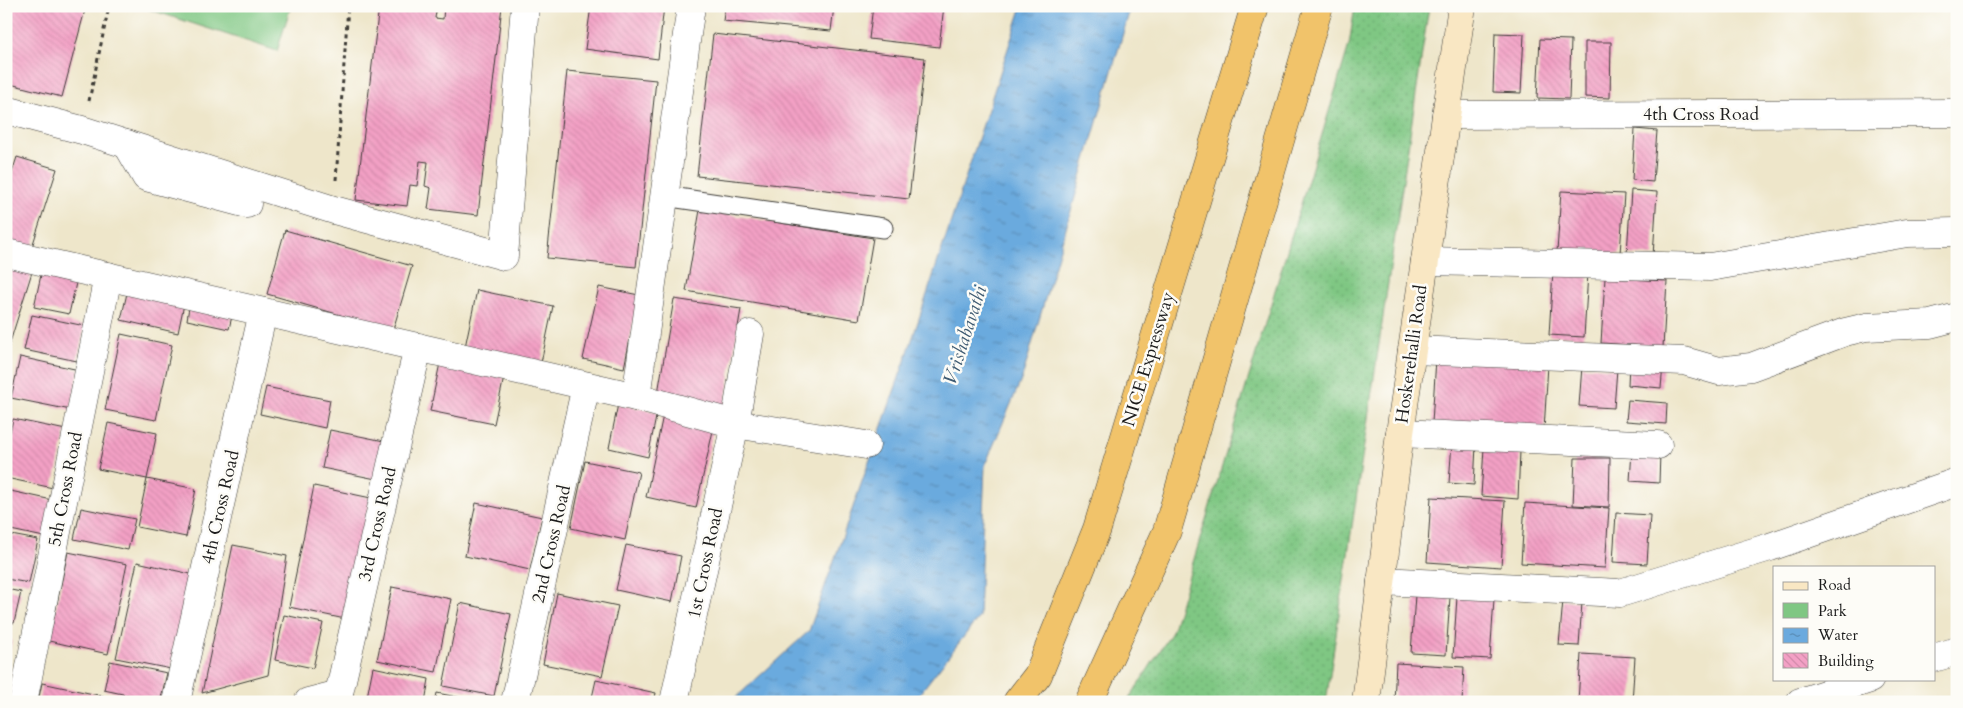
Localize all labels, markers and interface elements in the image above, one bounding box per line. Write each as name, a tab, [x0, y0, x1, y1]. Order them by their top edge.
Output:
street label: 4th Cross Road	[1643, 102, 1759, 127]
water label: Vrishabavathi	[937, 282, 993, 388]
street label: Hoskerehalli Road	[1389, 283, 1434, 425]
street label: NICE Expressway	[1116, 288, 1181, 429]
street label: 5th Cross Road	[42, 429, 89, 548]
street label: 4th Cross Road	[195, 447, 246, 566]
street label: 3rd Cross Road	[352, 464, 403, 584]
street label: 2nd Cross Road	[526, 482, 577, 606]
street label: 1st Cross Road	[682, 505, 729, 621]
legend	[1773, 566, 1936, 680]
text: Road	[1818, 575, 1851, 595]
text: Park	[1818, 601, 1847, 621]
text: Water	[1817, 625, 1859, 645]
text: Building	[1818, 651, 1874, 671]

